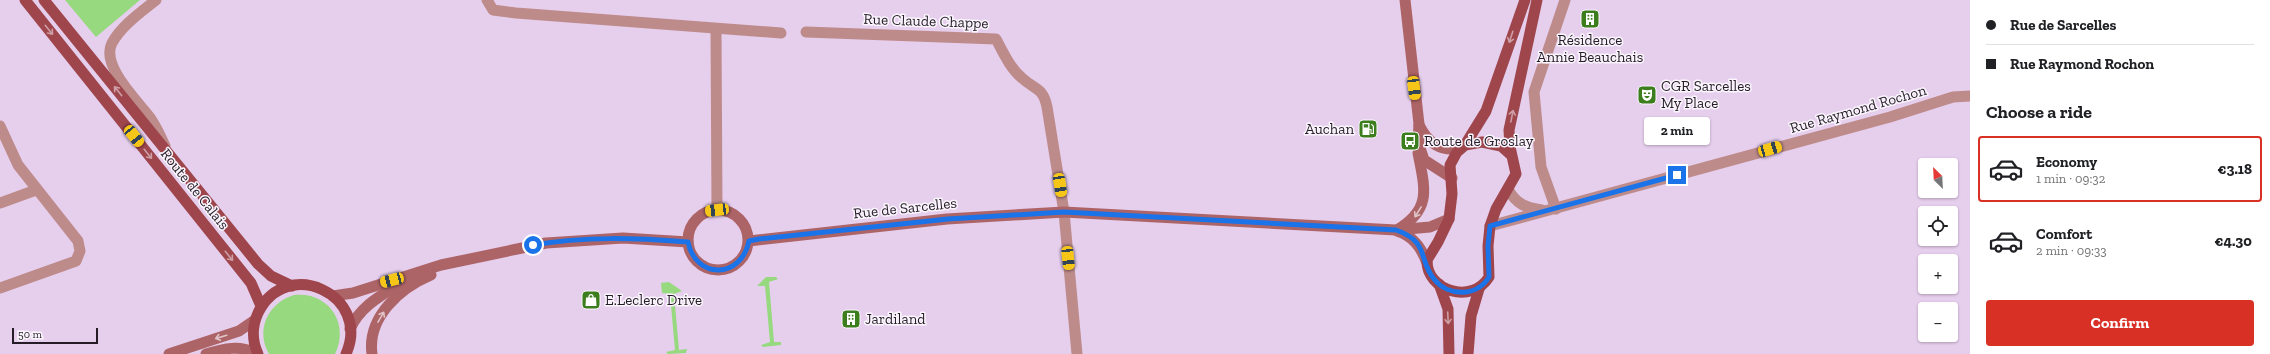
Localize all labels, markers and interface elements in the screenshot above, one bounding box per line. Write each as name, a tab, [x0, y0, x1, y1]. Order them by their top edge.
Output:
building icon: Résidence Annie Beauchais	[1579, 8, 1601, 30]
street label: Rue Claude Chappe	[863, 10, 989, 32]
text: Rue de Sarcelles	[2010, 16, 2116, 34]
one-way arrow	[45, 25, 54, 36]
one-way arrow	[1507, 30, 1514, 43]
place label: Résidence Annie Beauchais	[1537, 31, 1643, 66]
text: Rue Raymond Rochon	[2010, 55, 2154, 73]
car	[1407, 75, 1421, 101]
place label: CGR Sarcelles My Place	[1661, 77, 1751, 112]
street label: Rue Raymond Rochon	[1788, 81, 1929, 137]
theatre icon: CGR Sarcelles My Place	[1636, 84, 1658, 106]
one-way arrow	[114, 86, 123, 97]
text: Choose a ride	[1986, 101, 2092, 123]
one-way arrow	[1508, 110, 1516, 123]
callout: 2 min	[1644, 117, 1710, 145]
fuel station icon: Auchan	[1357, 118, 1379, 140]
place label: Auchan	[1305, 120, 1354, 138]
car	[122, 123, 146, 149]
text: 2 min	[1661, 123, 1693, 138]
bus stop icon: Route de Groslay	[1399, 130, 1421, 152]
place label: Route de Groslay	[1424, 132, 1534, 150]
car	[1757, 140, 1783, 158]
street label: Route de Calais	[157, 145, 233, 233]
one-way arrow	[143, 149, 152, 159]
icon: car	[1988, 151, 2024, 187]
text: Economy	[2036, 153, 2097, 171]
north arrow	[1918, 158, 1958, 198]
map controls	[1918, 158, 1958, 342]
text: €3.18	[2218, 160, 2252, 178]
route end	[1668, 166, 1686, 184]
text: 1 min · 09:32	[2036, 171, 2105, 186]
car	[1052, 172, 1068, 198]
street label: Rue de Sarcelles	[852, 194, 958, 222]
car	[704, 203, 730, 217]
one-way arrow	[1414, 206, 1422, 217]
button: locate	[1918, 206, 1958, 246]
icon: car	[1988, 223, 2024, 259]
text: Comfort	[2036, 225, 2092, 243]
text: €4.30	[2215, 232, 2252, 250]
route start	[524, 236, 542, 254]
text: 2 min · 09:33	[2036, 243, 2107, 258]
car	[1061, 245, 1075, 271]
one-way arrow	[225, 250, 233, 261]
button: +	[1918, 254, 1958, 294]
car	[379, 271, 405, 289]
shop icon: E.Leclerc Drive	[580, 289, 602, 311]
place label: E.Leclerc Drive	[605, 291, 702, 309]
button: Confirm	[1986, 300, 2254, 346]
button: −	[1918, 302, 1958, 342]
building icon: Jardiland	[840, 308, 862, 330]
place label: Jardiland	[865, 310, 926, 328]
one-way arrow	[377, 311, 385, 323]
one-way arrow	[1445, 311, 1452, 324]
scale bar	[12, 326, 98, 345]
text: 50 m	[18, 328, 42, 341]
one-way arrow	[214, 334, 227, 341]

